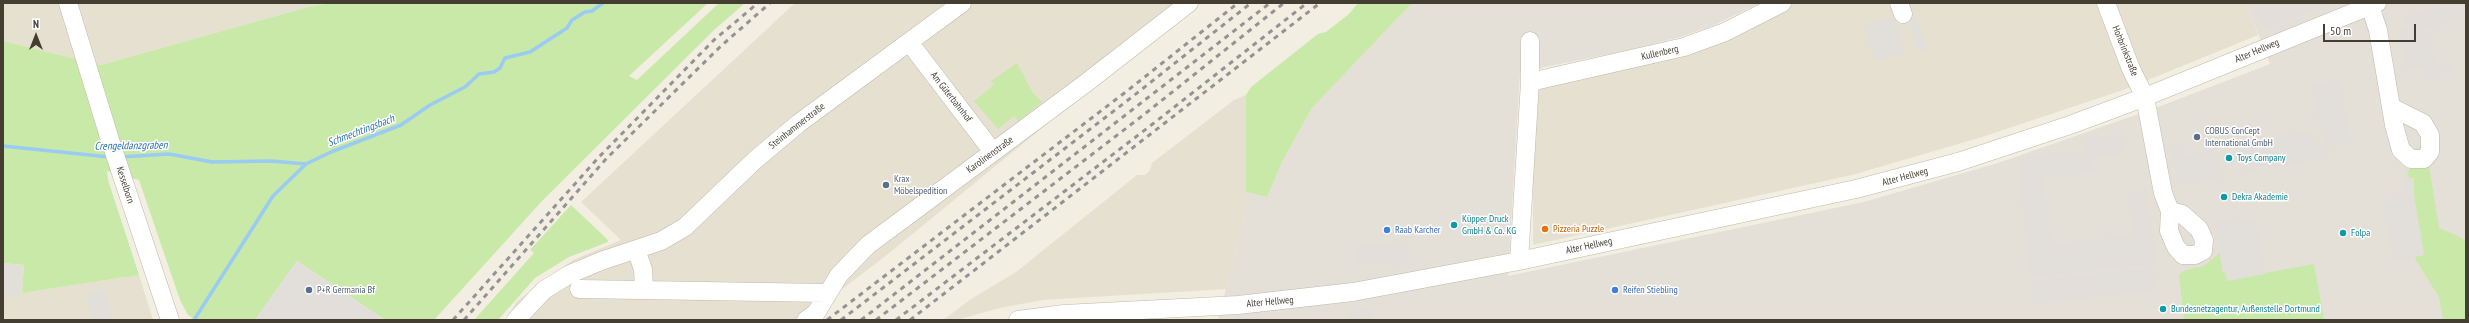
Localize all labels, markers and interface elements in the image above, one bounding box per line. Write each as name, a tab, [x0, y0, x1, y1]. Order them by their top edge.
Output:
north arrow	[16, 16, 56, 56]
scale bar	[2325, 16, 2418, 42]
text: N	[33, 17, 39, 31]
text: 50 m	[2330, 23, 2351, 38]
street label: Hohbrinkstraße	[2109, 24, 2141, 78]
street label: Alter Hellweg	[2233, 36, 2281, 66]
street label: Kullenberg	[1640, 43, 1680, 63]
street label: Am Güterbahnhof	[928, 69, 974, 125]
street label: Steinhammerstraße	[767, 100, 827, 152]
water label: Schmechtingsbach	[326, 112, 396, 150]
place label: COBUS ConCept International GmbH	[2205, 125, 2273, 148]
marker: COBUS ConCept International GmbH	[2192, 132, 2202, 142]
street label: Karolinenstraße	[964, 134, 1016, 176]
water label: Crengeldanzgraben	[94, 139, 168, 153]
place label: Toys Company	[2237, 152, 2286, 164]
marker: Toys Company	[2224, 153, 2234, 163]
street label: Kesselborn	[113, 165, 137, 205]
street label: Alter Hellweg	[1881, 165, 1929, 189]
place label: Krax Möbelspedition	[894, 173, 947, 196]
marker: Krax Möbelspedition	[881, 180, 891, 190]
place label: Dekra Akademie	[2232, 191, 2288, 203]
marker: Dekra Akademie	[2219, 192, 2229, 202]
place label: Küpper Druck GmbH & Co. KG	[1462, 213, 1516, 236]
marker: Küpper Druck GmbH & Co. KG	[1449, 220, 1459, 230]
place label: Pizzeria Puzzle	[1553, 223, 1604, 235]
place label: Raab Karcher	[1395, 224, 1441, 236]
marker: Pizzeria Puzzle	[1540, 224, 1550, 234]
marker: Raab Karcher	[1382, 225, 1392, 235]
place label: Folpa	[2351, 227, 2370, 239]
marker: Folpa	[2338, 228, 2348, 238]
street label: Alter Hellweg	[1565, 235, 1613, 257]
place label: P+R Germania Bf	[317, 284, 375, 296]
place label: Reifen Stiebling	[1623, 284, 1678, 296]
marker: P+R Germania Bf	[304, 285, 314, 295]
marker: Reifen Stiebling	[1610, 285, 1620, 295]
street label: Alter Hellweg	[1246, 294, 1294, 310]
place label: Bundesnetzagentur, Außenstelle Dortmund	[2171, 303, 2320, 315]
marker: Bundesnetzagentur, Außenstelle Dortmund	[2158, 304, 2168, 314]

